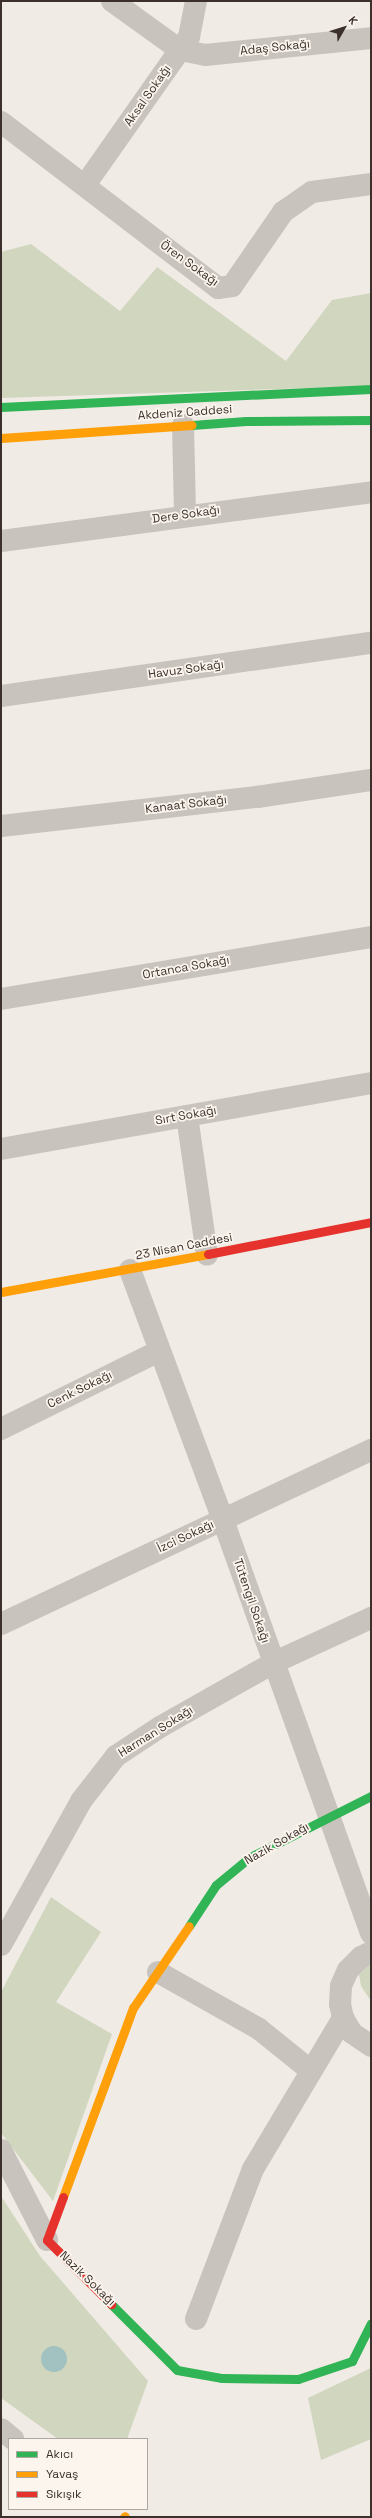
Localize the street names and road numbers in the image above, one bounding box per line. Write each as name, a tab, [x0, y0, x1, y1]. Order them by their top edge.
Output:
street label: Adaş Sokağı	[239, 37, 311, 59]
street label: Aksal Sokağı	[122, 63, 174, 129]
street label: Ören Sokağı	[157, 238, 221, 290]
street label: Akdeniz Caddesi	[137, 403, 233, 423]
street label: Dere Sokağı	[151, 503, 221, 527]
street label: Havuz Sokağı	[147, 658, 225, 682]
street label: Kanaat Sokağı	[144, 793, 228, 817]
street label: Ortanca Sokağı	[141, 953, 231, 983]
street label: Sırt Sokağı	[154, 1104, 218, 1128]
street label: 23 Nisan Caddesi	[134, 1231, 234, 1263]
street label: Cenk Sokağı	[45, 1368, 115, 1412]
street label: İzci Sokağı	[155, 1518, 217, 1556]
street label: Tütengil Sokağı	[230, 1557, 272, 1645]
street label: Harman Sokağı	[116, 1703, 196, 1761]
street label: Nazik Sokağı	[242, 1820, 312, 1868]
street label: Nazik Sokağı	[56, 2249, 118, 2309]

